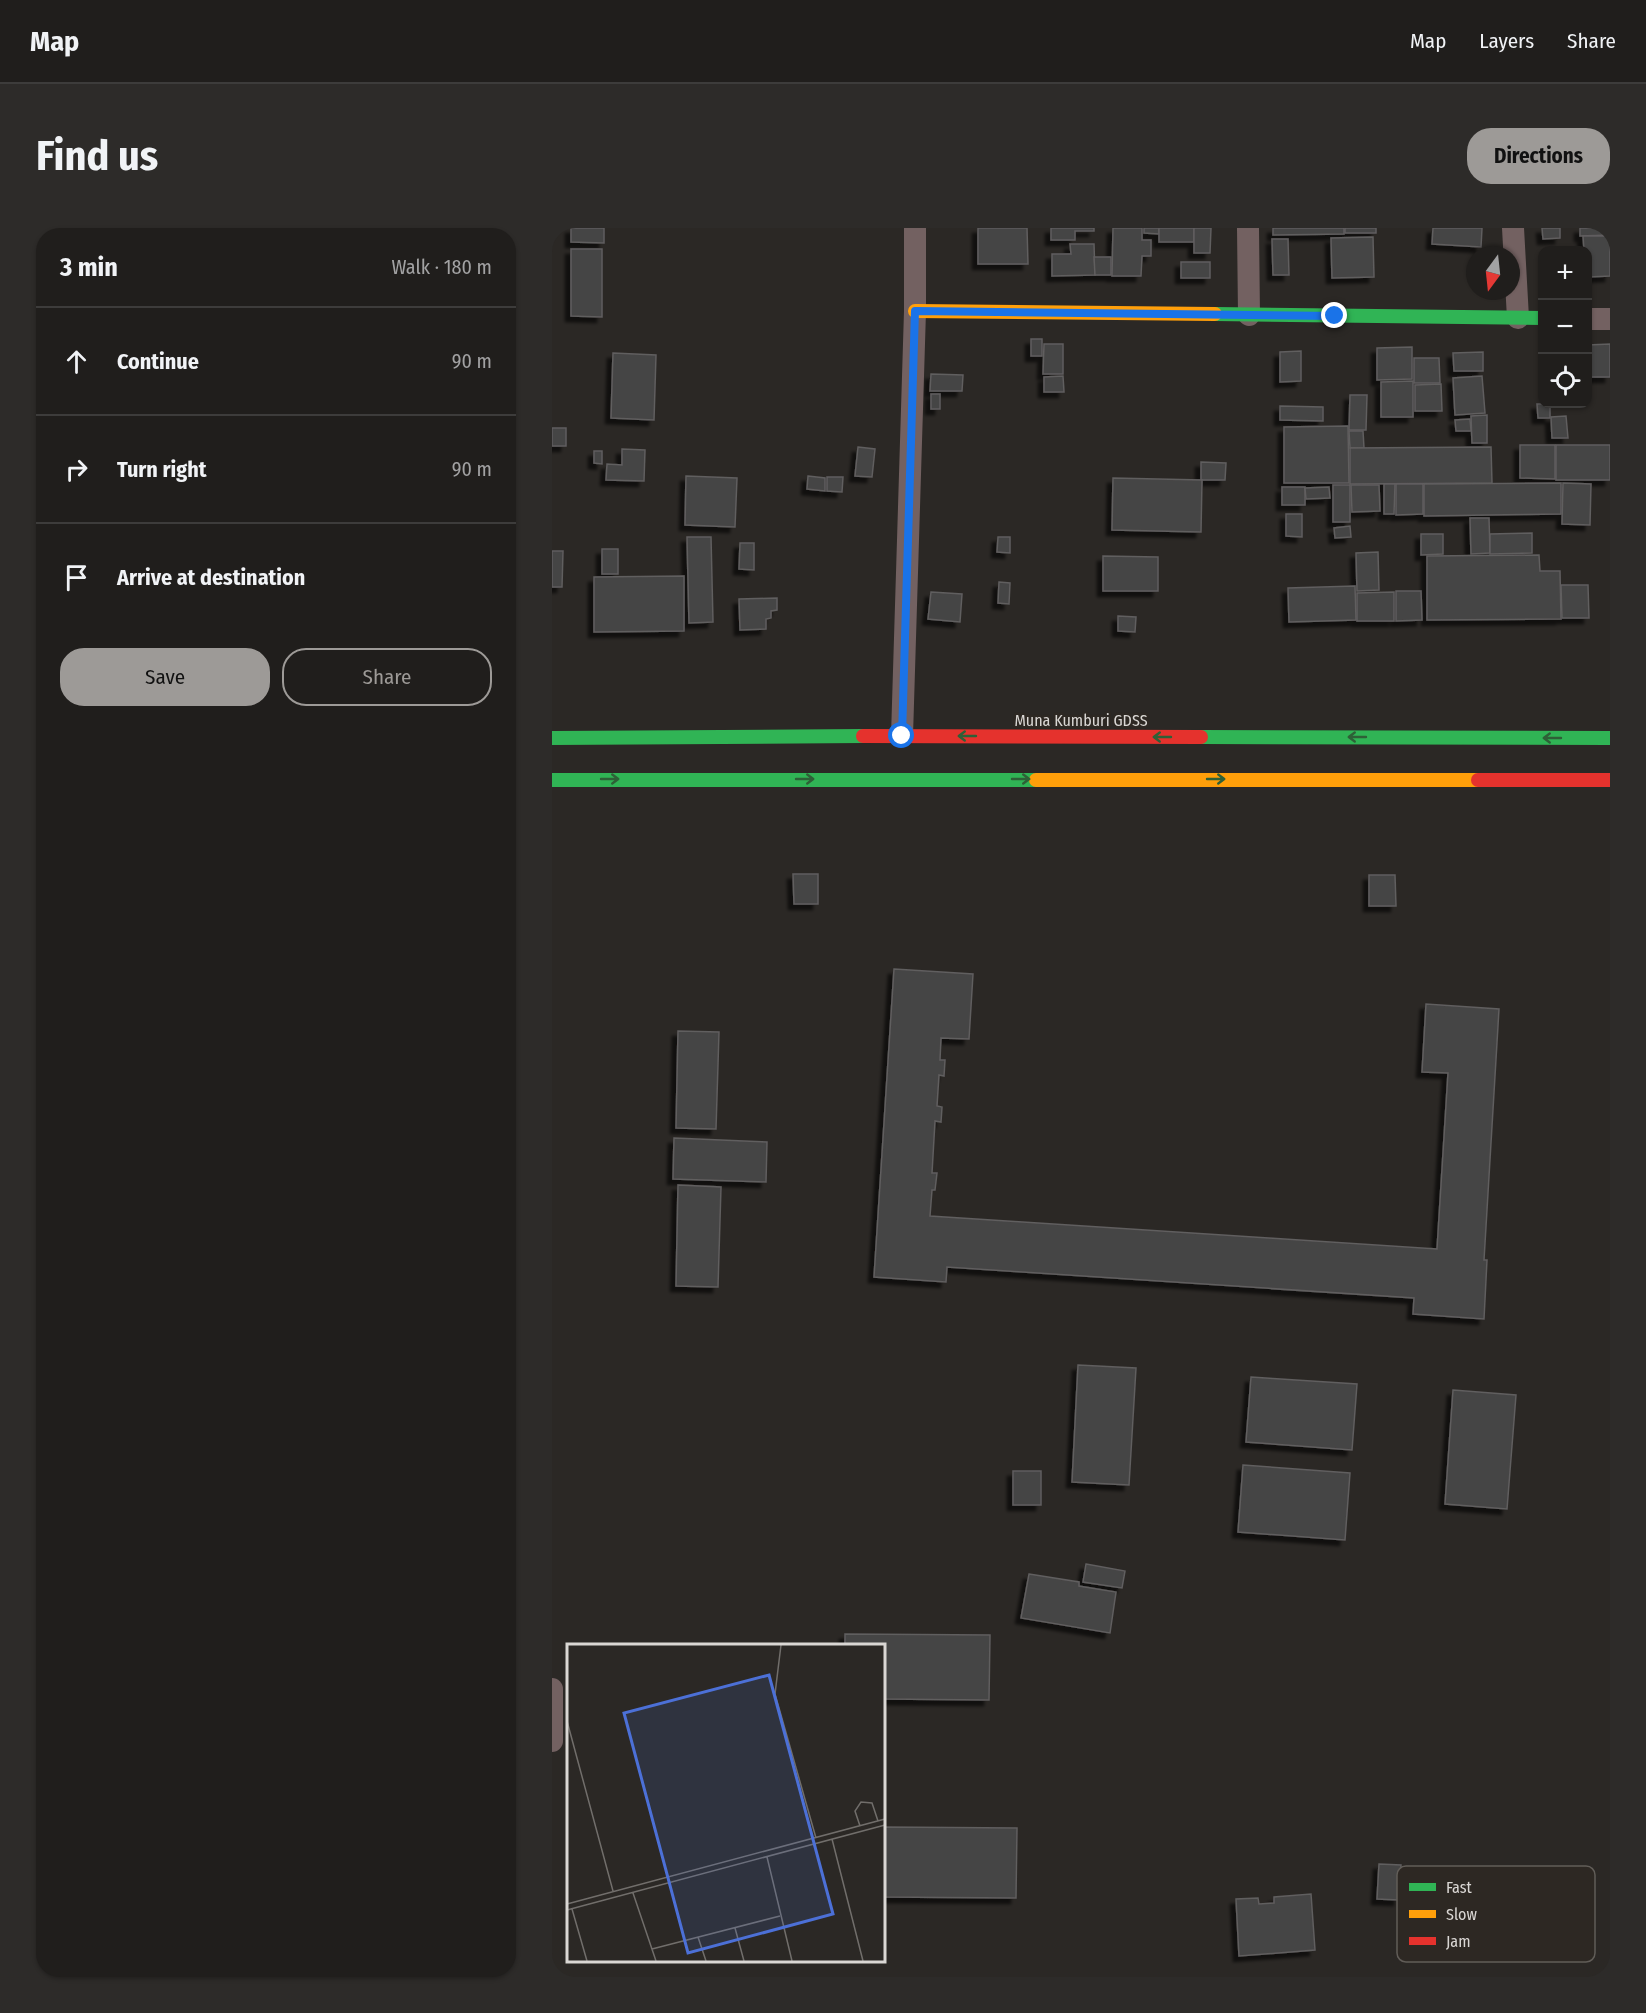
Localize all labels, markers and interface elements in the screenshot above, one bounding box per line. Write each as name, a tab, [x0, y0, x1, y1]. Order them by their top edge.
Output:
text: Map	[30, 25, 79, 58]
text: Map	[1410, 28, 1446, 54]
text: Layers	[1479, 28, 1534, 54]
text: Share	[1567, 28, 1616, 54]
button: Directions	[1467, 128, 1610, 184]
text: Find us	[36, 131, 158, 181]
north arrow	[1466, 246, 1520, 300]
map controls	[1538, 246, 1592, 408]
button: +	[1538, 246, 1592, 300]
text: 3 min	[60, 252, 118, 283]
text: Walk · 180 m	[391, 255, 492, 279]
button: −	[1538, 300, 1592, 354]
route end	[1321, 302, 1347, 328]
icon: ahead	[60, 345, 93, 378]
text: Continue	[117, 348, 199, 375]
text: 90 m	[452, 349, 492, 373]
button: locate	[1538, 354, 1592, 408]
icon: right	[60, 453, 93, 486]
text: Turn right	[117, 456, 206, 483]
text: 90 m	[452, 457, 492, 481]
icon: arrive	[60, 561, 93, 594]
text: Arrive at destination	[117, 564, 305, 591]
button: Save	[60, 648, 270, 706]
button: Share	[282, 648, 492, 706]
street label: Muna Kumburi GDSS	[1014, 711, 1148, 730]
route start	[888, 722, 914, 748]
one-way arrow	[957, 730, 977, 742]
one-way arrow	[1152, 731, 1172, 743]
one-way arrow	[1347, 732, 1367, 743]
one-way arrow	[1542, 732, 1562, 744]
one-way arrow	[795, 773, 815, 785]
one-way arrow	[1011, 773, 1031, 785]
one-way arrow	[1206, 773, 1226, 785]
one-way arrow	[600, 774, 620, 785]
inset map	[567, 1644, 885, 1962]
legend	[1397, 1866, 1595, 1962]
text: Fast	[1446, 1878, 1473, 1897]
text: Slow	[1446, 1905, 1477, 1924]
text: Jam	[1446, 1932, 1471, 1951]

